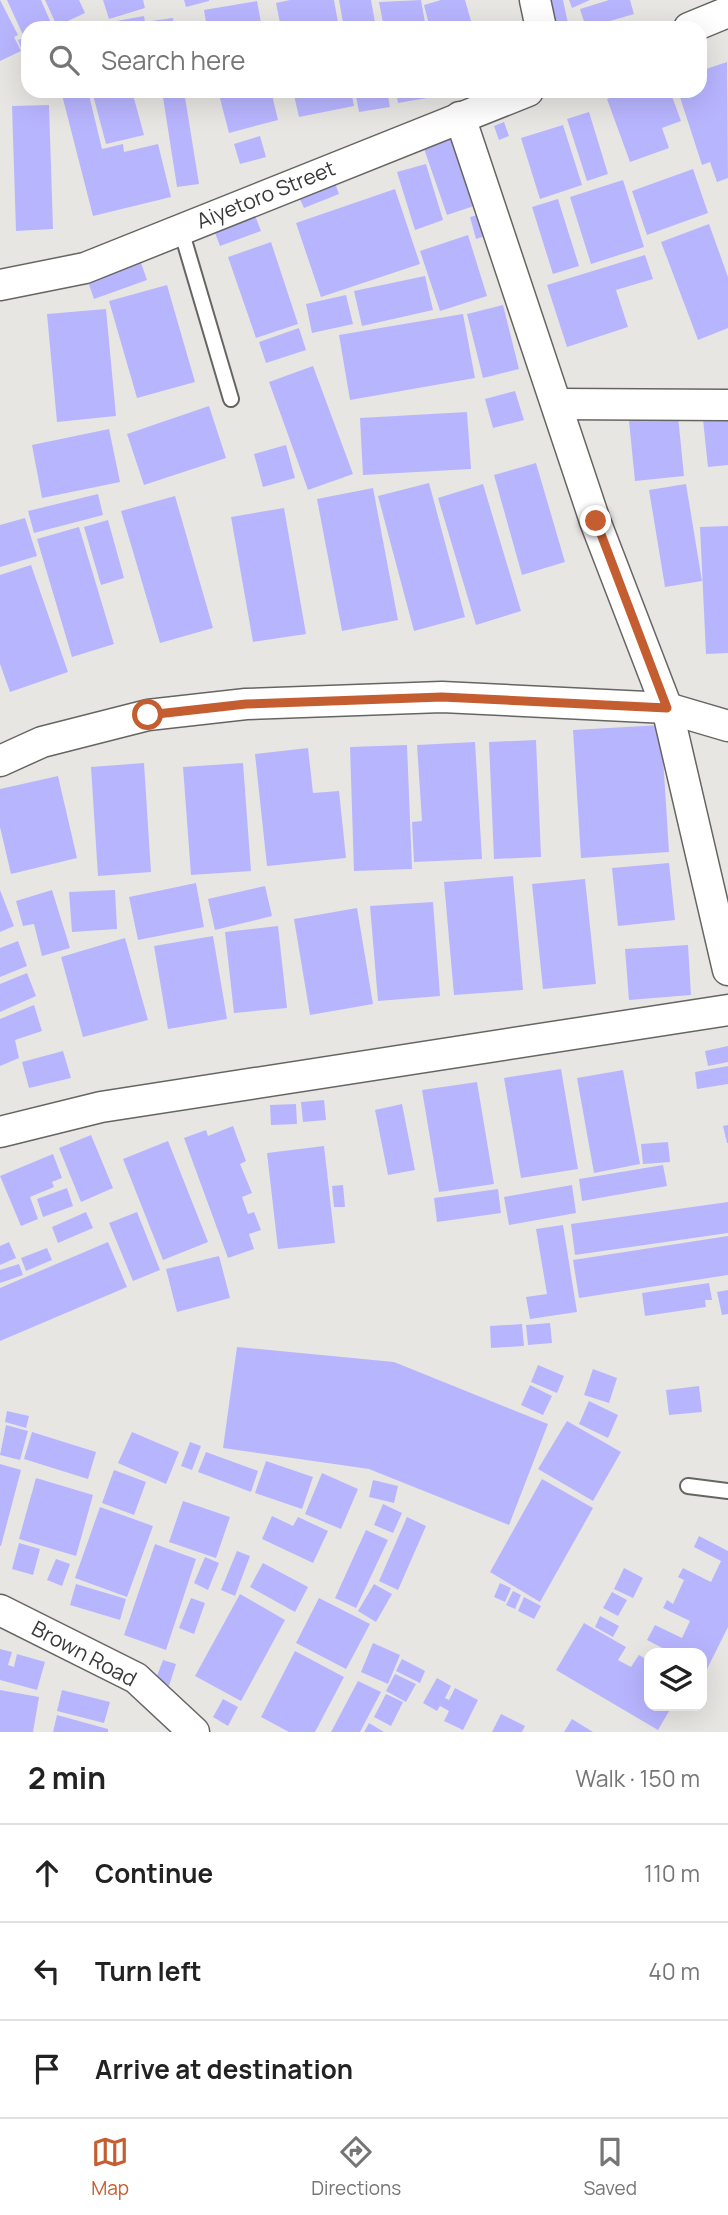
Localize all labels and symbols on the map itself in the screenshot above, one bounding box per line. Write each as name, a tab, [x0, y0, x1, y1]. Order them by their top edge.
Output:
street label: Aiyetoro Street	[192, 154, 339, 235]
route end	[580, 505, 611, 536]
route start	[132, 699, 163, 730]
street label: Brown Road	[27, 1614, 142, 1692]

